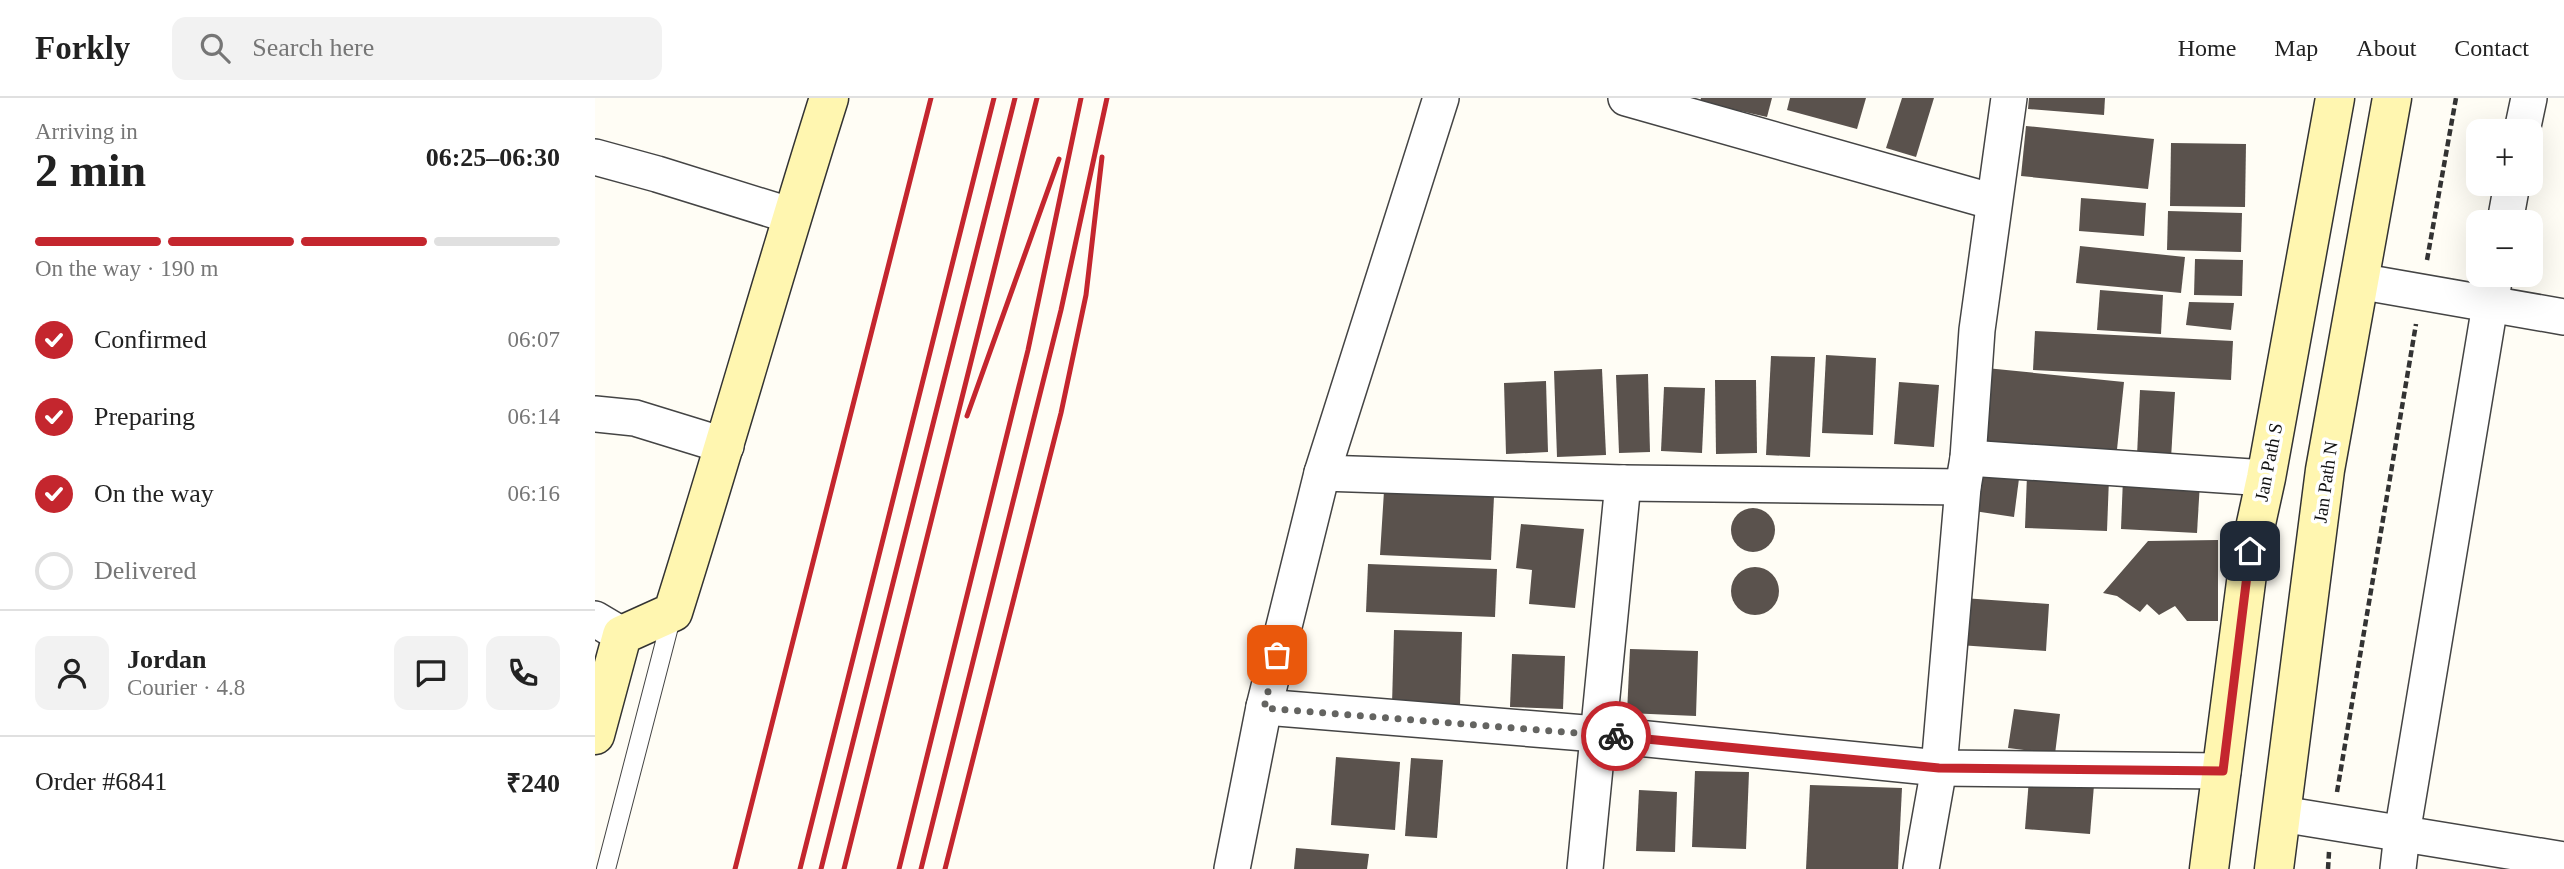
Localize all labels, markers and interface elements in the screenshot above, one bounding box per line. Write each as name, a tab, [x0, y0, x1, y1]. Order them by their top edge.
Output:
search box	[172, 17, 662, 80]
icon: search	[196, 29, 234, 67]
text: Forkly	[35, 30, 130, 66]
text: Search here	[252, 33, 374, 62]
text: Home	[2178, 35, 2236, 61]
text: Map	[2274, 35, 2318, 61]
text: About	[2356, 35, 2416, 61]
text: Contact	[2454, 35, 2529, 61]
text: Arriving in	[35, 119, 138, 144]
map controls	[2466, 119, 2543, 287]
button: +	[2466, 119, 2543, 196]
text: 06:25–06:30	[426, 143, 560, 172]
text: 2 min	[35, 145, 146, 196]
button: −	[2466, 210, 2543, 287]
text: On the way · 190 m	[35, 256, 218, 281]
icon: check	[35, 321, 73, 359]
text: Confirmed	[94, 325, 207, 354]
text: 06:07	[508, 327, 560, 352]
icon: check	[35, 398, 73, 436]
text: Preparing	[94, 402, 195, 431]
text: 06:14	[508, 404, 560, 429]
street label: Jan Path S	[2251, 421, 2286, 503]
street label: Jan Path N	[2309, 440, 2342, 524]
icon: check	[35, 475, 73, 513]
text: On the way	[94, 479, 214, 508]
text: 06:16	[508, 481, 560, 506]
pin	[2220, 521, 2280, 581]
icon: home	[2231, 532, 2269, 570]
text: Delivered	[94, 556, 197, 585]
pin	[1247, 625, 1307, 685]
button: person	[35, 636, 109, 710]
button: chat	[394, 636, 468, 710]
button: phone	[486, 636, 560, 710]
icon: bag	[1258, 636, 1296, 674]
text: Jordan	[127, 645, 206, 674]
text: Courier · 4.8	[127, 675, 245, 700]
courier	[1581, 701, 1651, 771]
icon: bike	[1597, 717, 1635, 755]
text: Order #6841	[35, 767, 167, 796]
text: ₹240	[506, 769, 560, 798]

